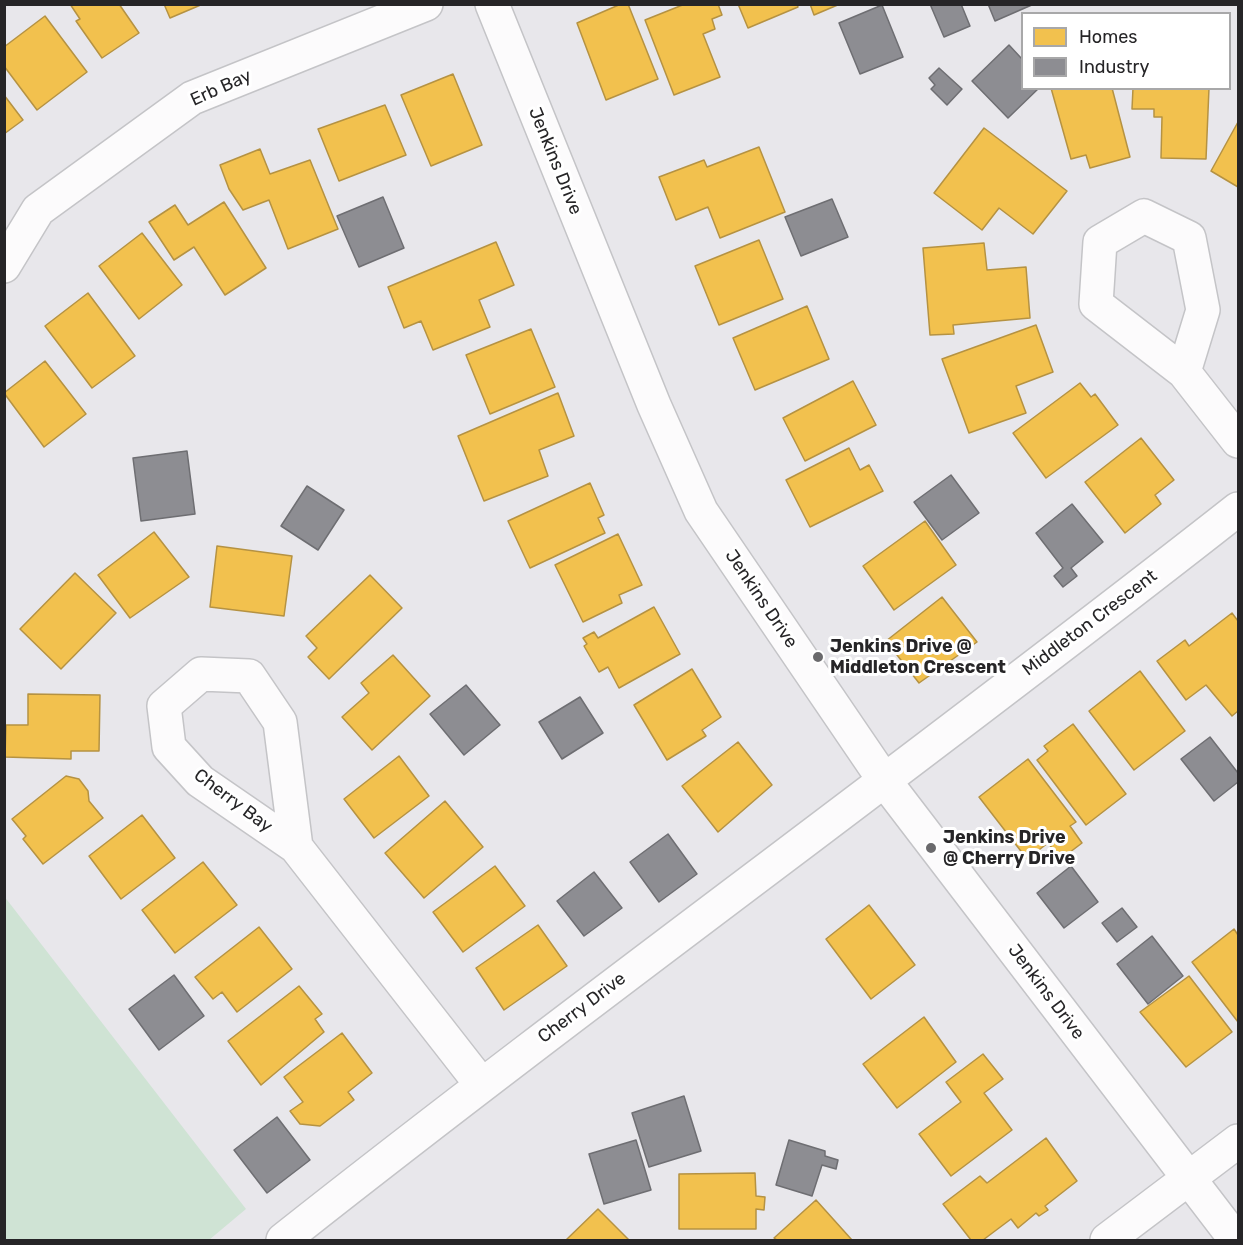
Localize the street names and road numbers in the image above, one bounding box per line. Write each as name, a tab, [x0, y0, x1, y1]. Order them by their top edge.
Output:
street label: Erb Bay	[187, 65, 255, 111]
street label: Jenkins Drive	[524, 104, 586, 218]
street label: Jenkins Drive	[720, 546, 802, 652]
street label: Middleton Crescent	[1018, 565, 1162, 681]
street label: Cherry Bay	[189, 764, 277, 838]
street label: Jenkins Drive	[1003, 940, 1089, 1044]
street label: Cherry Drive	[534, 968, 630, 1048]

